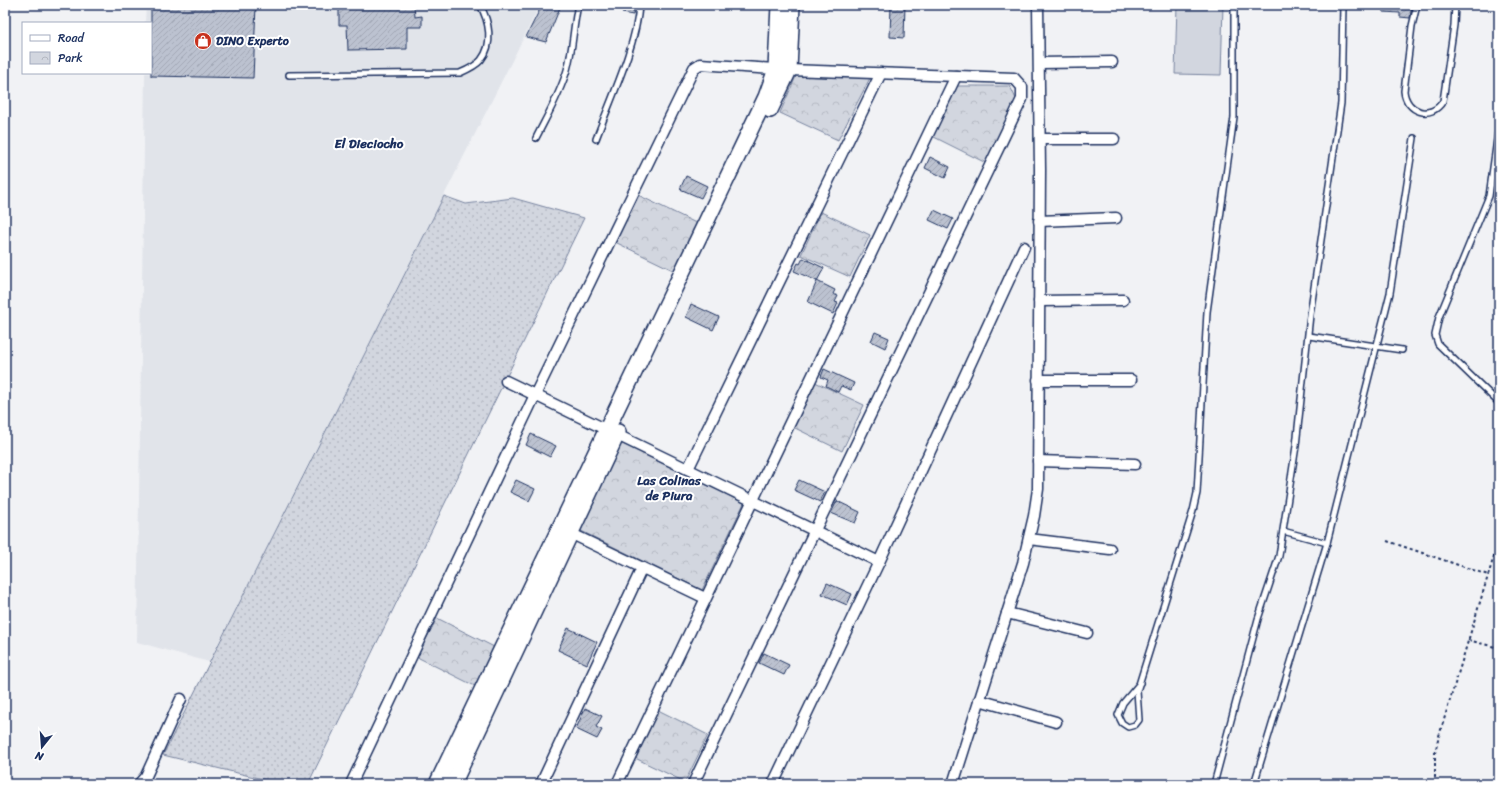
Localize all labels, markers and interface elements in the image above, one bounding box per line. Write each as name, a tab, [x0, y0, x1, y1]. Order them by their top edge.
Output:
legend	[22, 22, 152, 74]
text: Road	[58, 27, 85, 49]
place label: DINO Experto	[216, 30, 290, 52]
shop icon: DINO Experto	[193, 31, 213, 51]
text: Park	[58, 47, 83, 69]
district label: El Dieciocho	[335, 132, 404, 155]
district label: Las Colinas de Piura	[637, 469, 702, 507]
north arrow	[22, 727, 62, 767]
text: N	[32, 746, 47, 767]

